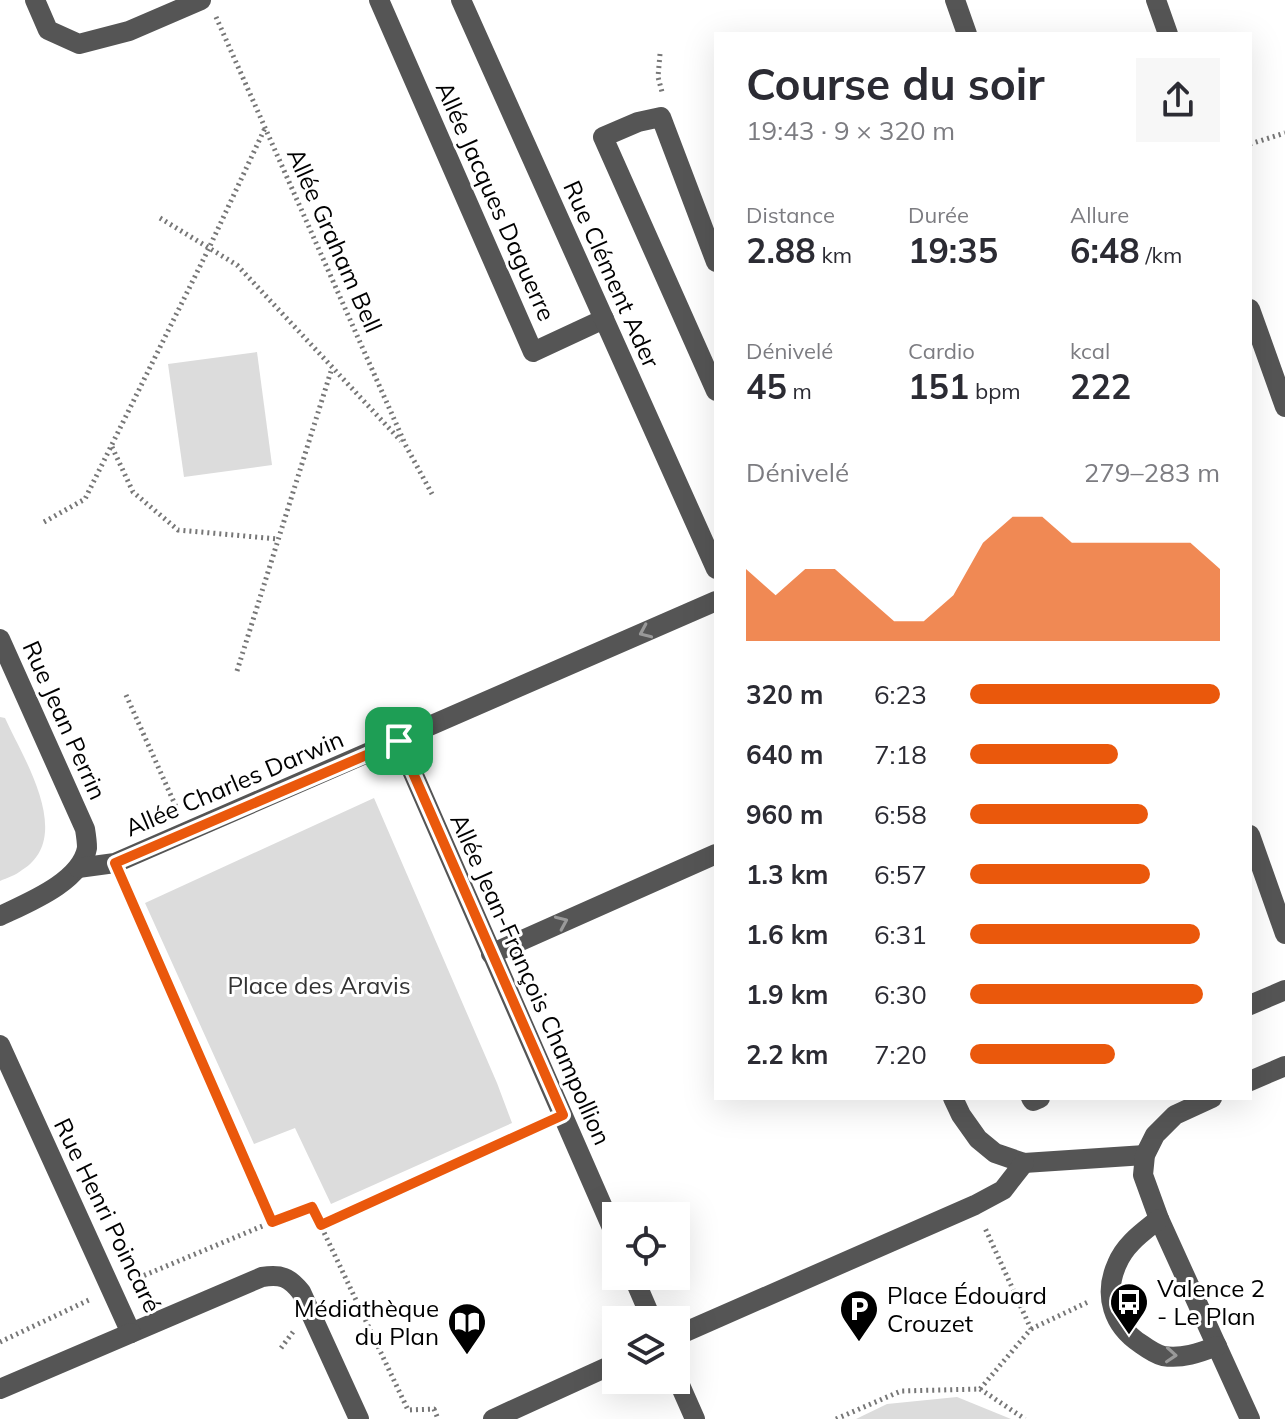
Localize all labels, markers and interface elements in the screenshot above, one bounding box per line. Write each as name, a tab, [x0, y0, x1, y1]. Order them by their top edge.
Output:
text: Course du soir	[746, 56, 1045, 111]
button: share	[1136, 58, 1220, 142]
street label: Allée Jacques Daguerre	[430, 77, 562, 325]
text: 19:43 · 9 × 320 m	[746, 114, 955, 147]
street label: Allée Graham Bell	[281, 143, 389, 337]
street label: Rue Clément Ader	[557, 176, 667, 372]
text: Distance	[746, 201, 835, 229]
text: Durée	[908, 201, 969, 229]
text: Allure	[1070, 201, 1129, 229]
text: 2.88	[746, 229, 816, 272]
text: 19:35	[908, 229, 998, 272]
text: 6:48	[1070, 229, 1140, 272]
text: km	[816, 241, 852, 269]
text: /km	[1140, 241, 1182, 269]
text: Dénivelé	[746, 337, 833, 365]
text: Cardio	[908, 337, 975, 365]
text: kcal	[1070, 337, 1110, 365]
text: 45	[746, 365, 787, 408]
text: 151	[908, 365, 969, 408]
text: 222	[1070, 365, 1131, 408]
text: m	[787, 377, 812, 405]
text: bpm	[969, 377, 1021, 405]
text: Dénivelé	[746, 456, 849, 489]
text: 279–283 m	[1084, 456, 1220, 489]
one-way arrow	[638, 622, 653, 638]
street label: Rue Jean Perrin	[17, 636, 113, 804]
text: 320 m	[746, 678, 823, 711]
text: 6:23	[874, 678, 927, 711]
pin	[365, 707, 433, 775]
icon: arrive	[377, 719, 421, 763]
street label: Allée Charles Darwin	[120, 723, 348, 843]
text: 640 m	[746, 738, 823, 771]
text: 7:18	[874, 738, 927, 771]
text: 960 m	[746, 798, 823, 831]
text: 6:58	[874, 798, 927, 831]
street label: Allée Jean-François Champollion	[444, 809, 618, 1149]
text: 1.3 km	[746, 858, 829, 891]
text: 6:57	[874, 858, 927, 891]
one-way arrow	[554, 916, 568, 932]
text: 1.6 km	[746, 918, 829, 951]
text: 6:31	[874, 918, 927, 951]
park label: Place des Aravis	[227, 970, 411, 1000]
text: 1.9 km	[746, 978, 829, 1011]
text: 6:30	[874, 978, 927, 1011]
text: 2.2 km	[746, 1038, 829, 1071]
text: 7:20	[874, 1038, 927, 1071]
street label: Rue Henri Poincaré	[48, 1113, 168, 1317]
map controls	[602, 1202, 690, 1394]
button: locate	[602, 1202, 690, 1290]
place label: Valence 2 - Le Plan	[1157, 1273, 1265, 1331]
place label: Place Édouard Crouzet	[887, 1280, 1047, 1338]
bus stop icon: Valence 2 - Le Plan	[1108, 1281, 1150, 1336]
parking icon: Place Édouard Crouzet	[838, 1288, 880, 1343]
place label: Médiathèque du Plan	[294, 1293, 439, 1351]
library icon: Médiathèque du Plan	[446, 1301, 488, 1356]
button: layers	[602, 1306, 690, 1394]
one-way arrow	[1165, 1346, 1178, 1363]

